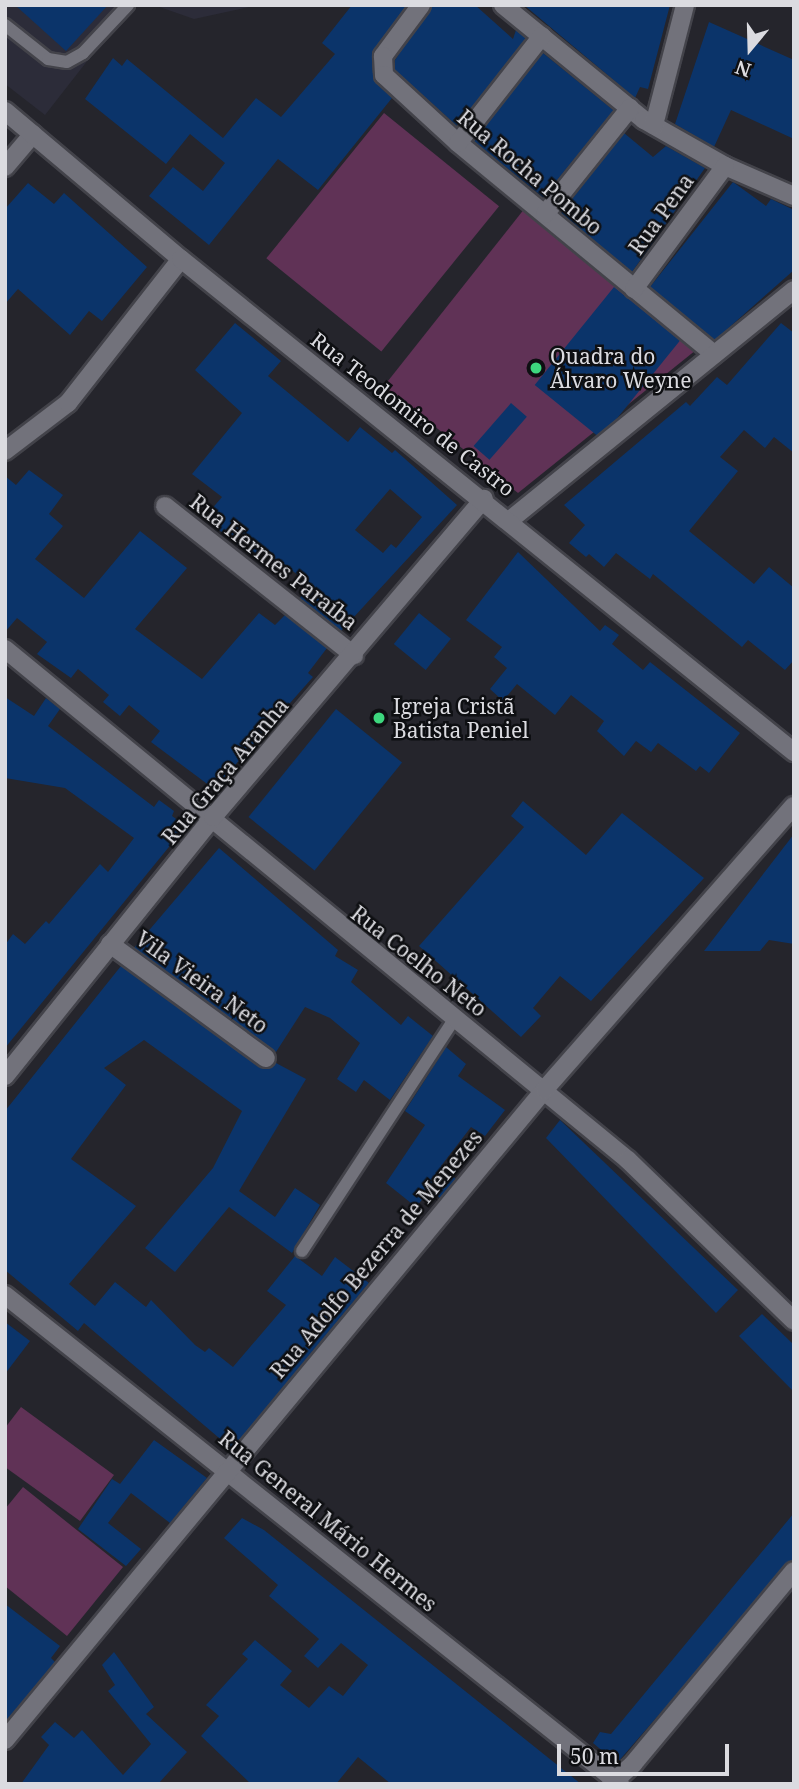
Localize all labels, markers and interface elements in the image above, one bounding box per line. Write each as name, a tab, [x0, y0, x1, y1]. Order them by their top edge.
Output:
north arrow	[715, 14, 785, 84]
text: N	[732, 54, 754, 84]
street label: Rua Rocha Pombo	[453, 104, 607, 240]
street label: Rua Pena	[623, 169, 699, 259]
street label: Rua Teodomiro de Castro	[306, 327, 520, 501]
place label: Quadra do Álvaro Weyne	[550, 343, 691, 393]
marker: Quadra do Álvaro Weyne	[528, 360, 544, 376]
street label: Rua Hermes Paraíba	[185, 489, 363, 635]
street label: Rua Graça Aranha	[157, 693, 293, 849]
place label: Igreja Cristã Batista Peniel	[393, 693, 529, 743]
marker: Igreja Cristã Batista Peniel	[371, 710, 387, 726]
street label: Rua Coelho Neto	[346, 900, 492, 1022]
street label: Vila Vieira Neto	[131, 926, 273, 1038]
street label: Rua Adolfo Bezerra de Menezes	[265, 1125, 487, 1383]
street label: Rua General Mário Hermes	[214, 1425, 442, 1617]
scale bar	[561, 1730, 732, 1774]
text: 50 m	[570, 1742, 619, 1770]

